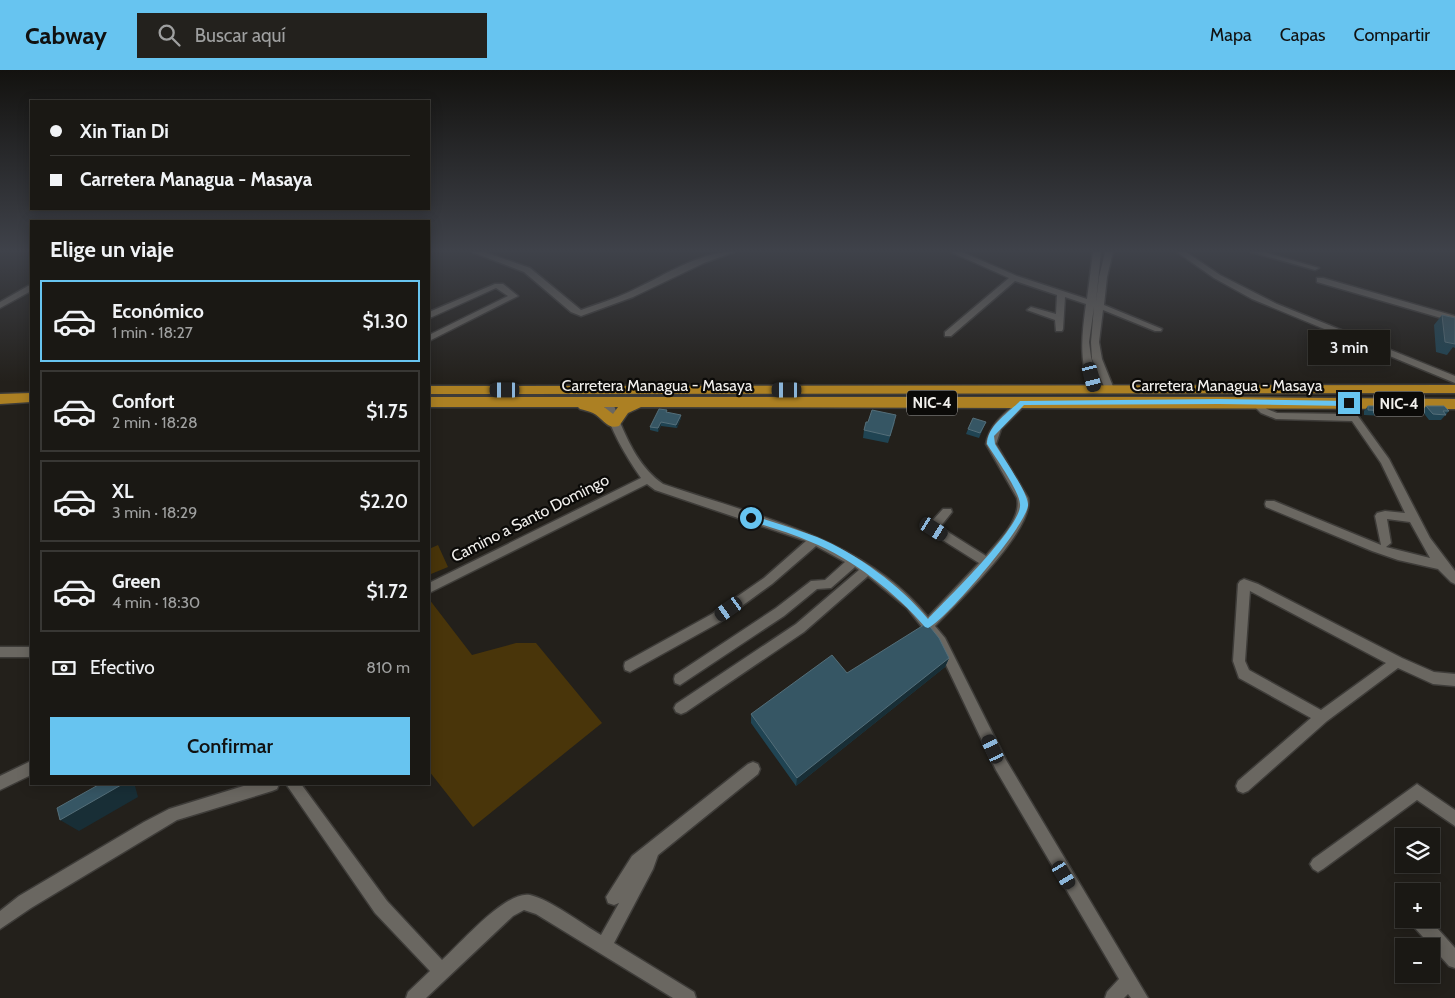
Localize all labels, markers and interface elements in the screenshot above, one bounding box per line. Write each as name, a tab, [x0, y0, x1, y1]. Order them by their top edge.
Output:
search box	[137, 13, 487, 58]
text: Cabway	[25, 21, 107, 50]
icon: search	[155, 21, 183, 49]
text: Buscar aquí	[195, 24, 286, 47]
text: Mapa	[1210, 24, 1252, 46]
text: Capas	[1280, 24, 1326, 46]
text: Compartir	[1354, 24, 1430, 46]
text: Xin Tian Di	[80, 120, 169, 143]
text: Carretera Managua - Masaya	[80, 168, 312, 191]
text: Elige un viaje	[50, 236, 174, 263]
icon: car	[52, 299, 97, 344]
text: Económico	[112, 300, 204, 323]
text: $1.30	[363, 310, 408, 333]
text: 1 min · 18:27	[112, 323, 193, 342]
callout: 3 min	[1308, 330, 1390, 366]
text: 3 min	[1330, 338, 1368, 357]
car	[1081, 361, 1102, 393]
street label: Carretera Managua - Masaya	[562, 376, 753, 395]
street label: Carretera Managua - Masaya	[1132, 376, 1323, 395]
car	[490, 383, 520, 398]
car	[772, 383, 802, 398]
icon: car	[52, 389, 97, 434]
text: Confort	[112, 390, 175, 413]
road number: NIC-4	[907, 390, 957, 416]
route end	[1338, 392, 1360, 414]
road number: NIC-4	[1374, 392, 1424, 416]
text: $1.75	[366, 400, 408, 423]
text: 2 min · 18:28	[112, 413, 198, 432]
street label: Camino a Santo Domingo	[448, 470, 612, 566]
icon: car	[52, 479, 97, 524]
text: XL	[112, 480, 133, 503]
text: $2.20	[359, 490, 408, 513]
text: 3 min · 18:29	[112, 503, 197, 522]
route start	[740, 507, 762, 529]
car	[917, 515, 950, 543]
icon: car	[52, 569, 97, 614]
text: Green	[112, 570, 161, 593]
text: $1.72	[366, 580, 408, 603]
text: 4 min · 18:30	[112, 593, 200, 612]
car	[712, 594, 745, 624]
icon: cash	[50, 654, 78, 682]
text: Efectivo	[90, 656, 155, 679]
text: 810 m	[366, 658, 410, 677]
button: Confirmar	[50, 717, 410, 775]
car	[979, 732, 1006, 766]
map controls	[1395, 828, 1440, 983]
button: layers	[1395, 828, 1440, 873]
car	[1049, 858, 1078, 892]
button: +	[1395, 883, 1440, 928]
button: −	[1395, 938, 1440, 983]

